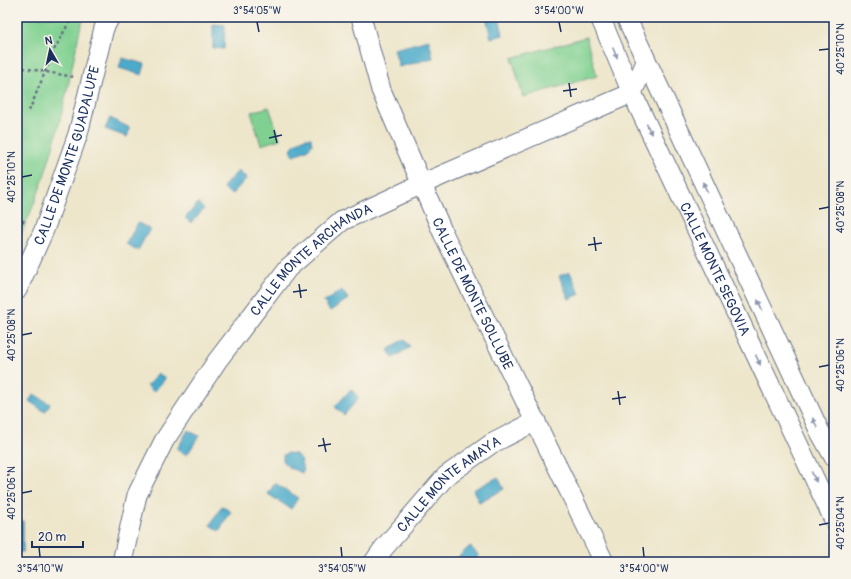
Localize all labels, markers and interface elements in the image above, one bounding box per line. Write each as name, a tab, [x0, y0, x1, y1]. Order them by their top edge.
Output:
text: 3°54'05"W	[233, 5, 281, 17]
text: 3°54'00"W	[534, 5, 584, 17]
text: 40°25'10"N	[835, 23, 847, 75]
north arrow	[30, 30, 70, 70]
text: N	[44, 34, 54, 48]
one-way arrow	[612, 48, 618, 60]
street label: CALLE DE MONTE GUADALUPE	[30, 64, 103, 248]
one-way arrow	[646, 123, 652, 134]
text: 40°25'10"N	[6, 151, 18, 203]
text: 40°25'08"N	[835, 180, 847, 233]
one-way arrow	[702, 182, 708, 193]
street label: CALLE MONTE SEGOVIA	[676, 199, 754, 338]
street label: CALLE MONTE ARCHANDA	[246, 200, 375, 319]
street label: CALLE DE MONTE SOLLUBE	[429, 215, 517, 372]
one-way arrow	[757, 299, 763, 311]
text: 40°25'08"N	[6, 308, 18, 361]
text: 40°25'06"N	[835, 338, 847, 392]
one-way arrow	[755, 354, 761, 366]
one-way arrow	[812, 417, 818, 428]
street label: CALLE MONTE AMAYA	[393, 432, 503, 535]
text: 40°25'06"N	[6, 466, 18, 520]
one-way arrow	[811, 472, 817, 483]
text: 40°25'04"N	[835, 496, 847, 550]
scale bar	[32, 523, 83, 549]
text: 20 m	[38, 530, 67, 545]
text: 3°54'10"W	[17, 563, 64, 575]
text: 3°54'05"W	[318, 563, 366, 575]
text: 3°54'00"W	[619, 563, 669, 575]

